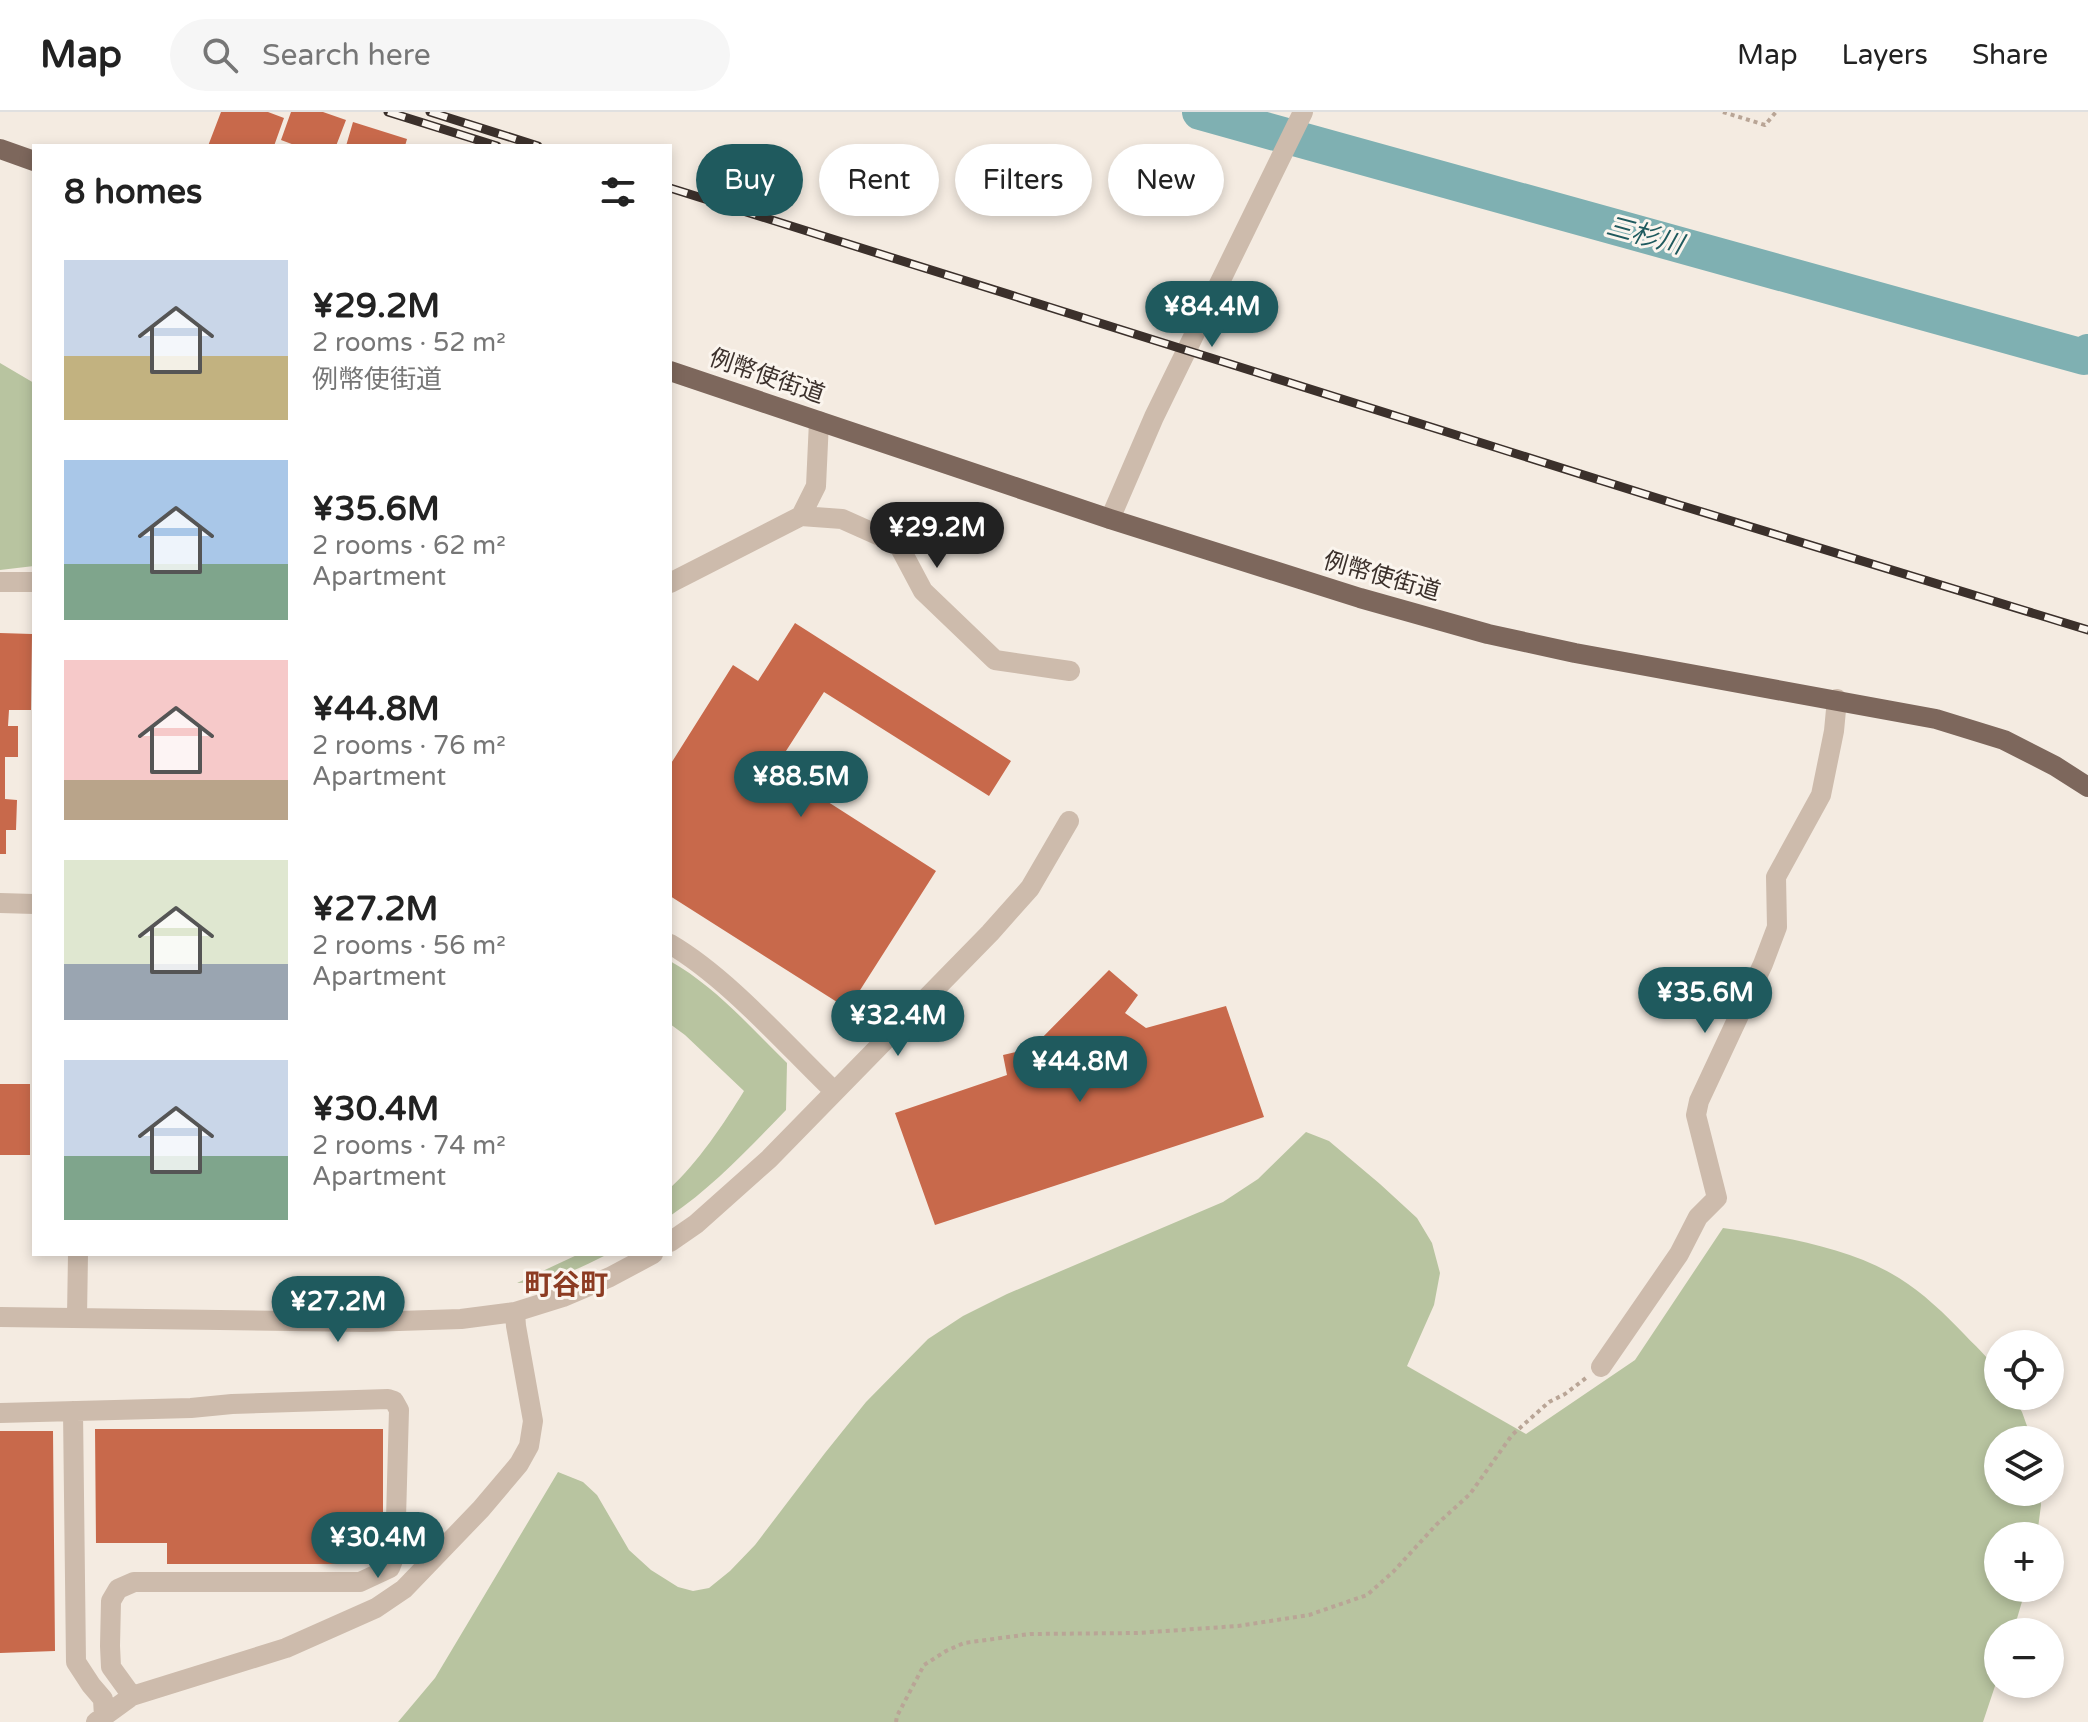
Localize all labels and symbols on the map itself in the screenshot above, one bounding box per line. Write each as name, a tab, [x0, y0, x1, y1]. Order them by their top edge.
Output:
water label: 三杉川	[1603, 210, 1689, 261]
pin: ¥84.4M	[1147, 281, 1277, 349]
street label: 例幣使街道	[705, 343, 828, 410]
pin: ¥29.2M	[872, 502, 1002, 570]
street label: 例幣使街道	[1320, 546, 1444, 607]
pin: ¥88.5M	[736, 751, 866, 819]
pin: ¥35.6M	[1640, 967, 1770, 1035]
pin: ¥32.4M	[833, 990, 963, 1058]
pin: ¥44.8M	[1015, 1036, 1145, 1104]
district label: 町谷町	[524, 1268, 608, 1302]
pin: ¥27.2M	[273, 1276, 403, 1344]
pin: ¥30.4M	[313, 1512, 443, 1580]

